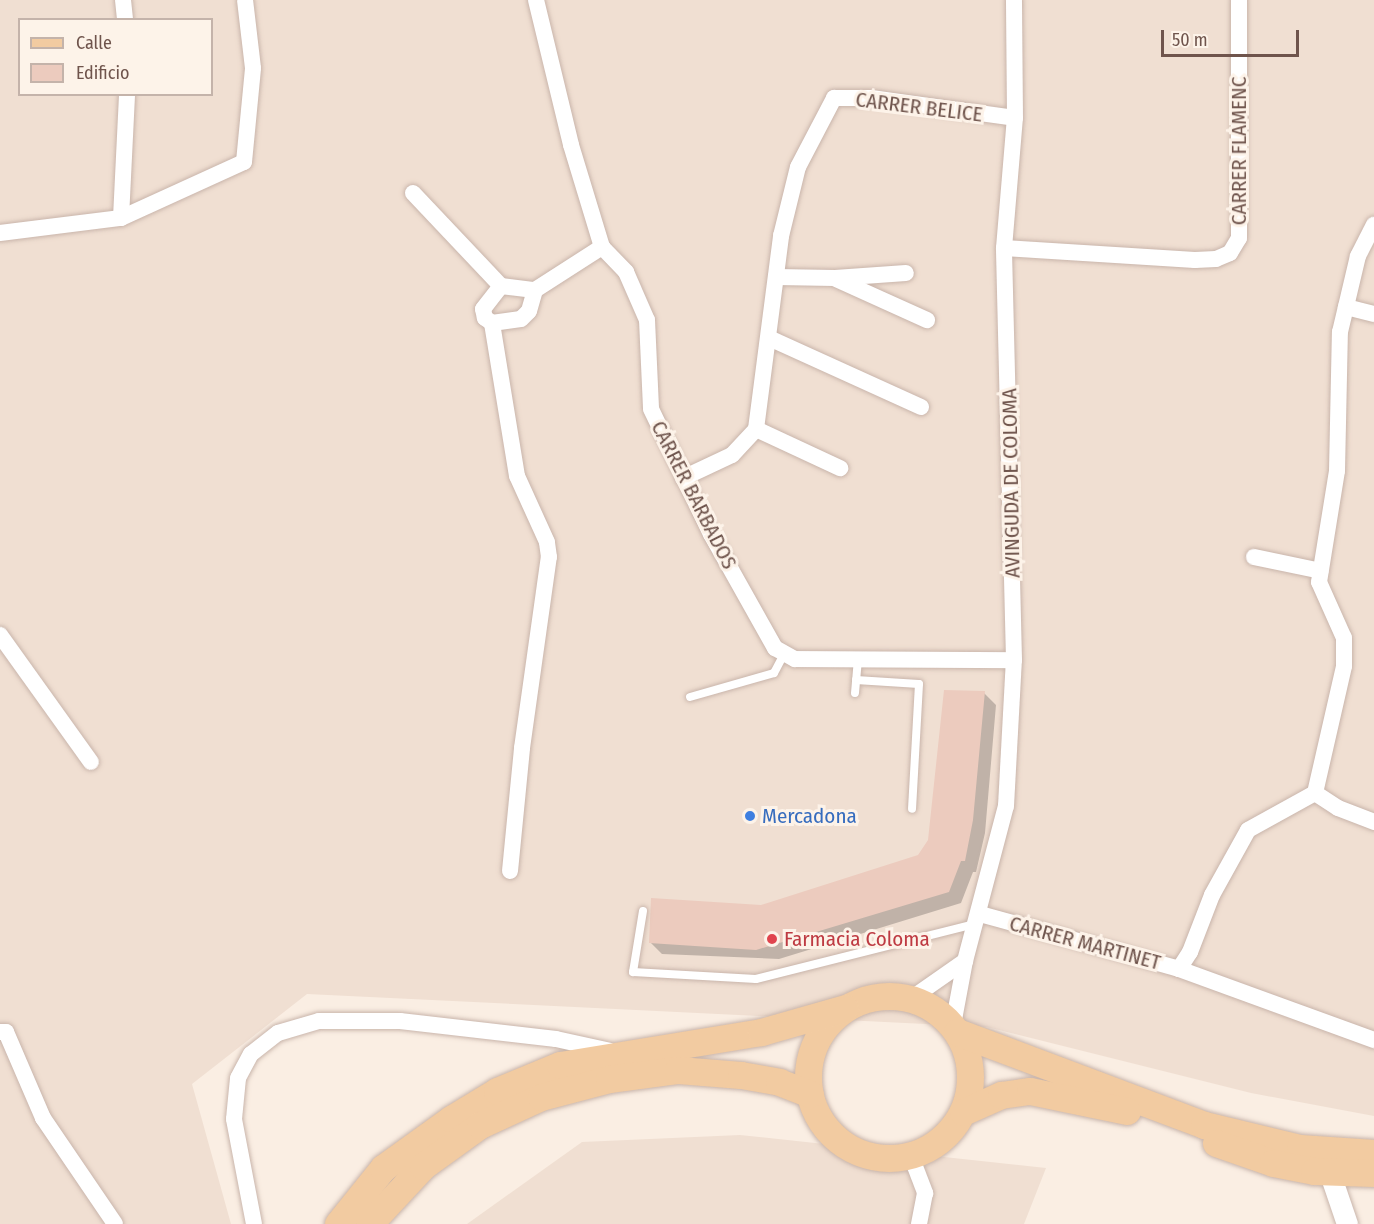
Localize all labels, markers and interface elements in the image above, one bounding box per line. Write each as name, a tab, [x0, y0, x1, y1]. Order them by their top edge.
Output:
legend	[18, 18, 213, 96]
scale bar	[1164, 18, 1302, 56]
text: 50 m	[1172, 29, 1208, 51]
text: Calle	[76, 32, 112, 54]
text: Edificio	[76, 62, 129, 84]
street label: CARRER FLAMENC	[1226, 77, 1252, 225]
street label: CARRER BELICE	[854, 87, 984, 127]
street label: AVINGUDA DE COLOMA	[997, 388, 1025, 578]
street label: CARRER BARBADOS	[646, 417, 742, 573]
place label: Mercadona	[762, 803, 857, 829]
marker: Mercadona	[743, 809, 757, 823]
street label: CARRER MARTINET	[1007, 911, 1163, 975]
place label: Farmacia Coloma	[784, 926, 930, 952]
marker: Farmacia Coloma	[765, 932, 779, 946]

